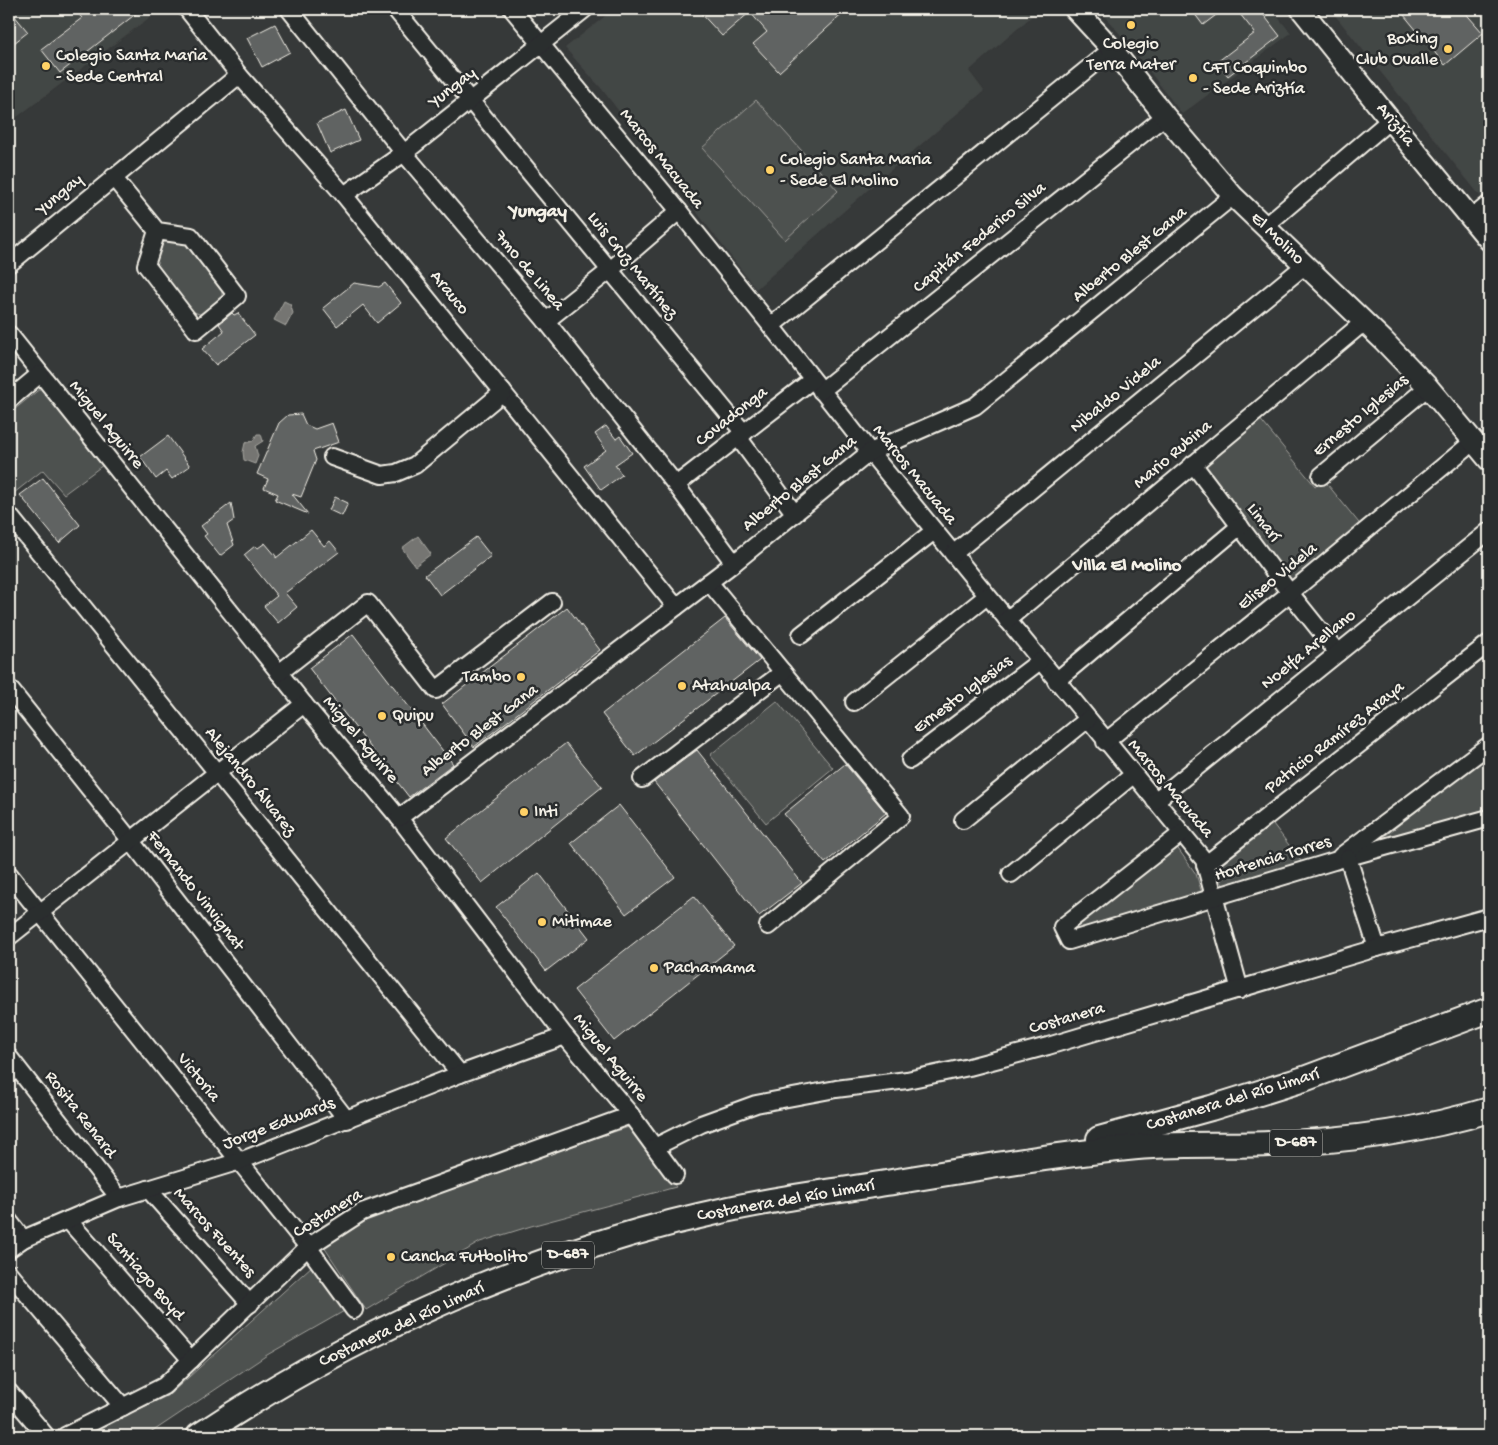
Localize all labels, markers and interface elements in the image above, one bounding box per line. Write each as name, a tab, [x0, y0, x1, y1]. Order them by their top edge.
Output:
marker: Colegio Terra Mater	[1125, 19, 1137, 31]
place label: Boxing Club Ovalle	[1356, 29, 1439, 71]
place label: Colegio Terra Mater	[1086, 34, 1177, 76]
marker: Boxing Club Ovalle	[1442, 43, 1454, 55]
place label: Colegio Santa Maria - Sede Central	[56, 46, 208, 88]
place label: CFT Coquimbo - Sede Ariztía	[1203, 58, 1307, 100]
marker: Colegio Santa Maria - Sede Central	[40, 60, 52, 72]
street label: Yungay	[424, 63, 481, 114]
marker: CFT Coquimbo - Sede Ariztía	[1187, 72, 1199, 84]
street label: Ariztía	[1371, 99, 1420, 152]
street label: Marcos Macuada	[614, 105, 708, 214]
place label: Colegio Santa Maria - Sede El Molino	[780, 150, 932, 192]
marker: Colegio Santa Maria - Sede El Molino	[764, 164, 776, 176]
street label: Yungay	[31, 169, 88, 222]
street label: Capitán Federico Silva	[909, 177, 1052, 298]
district label: Yungay	[507, 201, 567, 224]
street label: Alberto Blest Gana	[1068, 202, 1192, 308]
street label: Luis Cruz Martínez	[582, 208, 683, 325]
street label: El Molino	[1246, 208, 1308, 270]
street label: 7mo de Linea	[489, 226, 569, 316]
street label: Arauco	[425, 267, 473, 319]
street label: Nibaldo Videla	[1066, 351, 1167, 438]
street label: Ernesto Iglesias	[1309, 369, 1414, 462]
street label: Miguel Aguirre	[64, 376, 149, 474]
street label: Covadonga	[692, 382, 773, 452]
street label: Mario Rubina	[1129, 415, 1217, 494]
street label: Marcos Macuada	[867, 421, 961, 530]
street label: Alberto Blest Gana	[738, 431, 862, 537]
street label: Limarí	[1242, 499, 1285, 548]
street label: Eliseo Videla	[1234, 538, 1323, 615]
district label: Villa El Molino	[1072, 555, 1182, 578]
street label: Noelfa Arellano	[1257, 605, 1361, 695]
street label: Ernesto Iglesias	[910, 650, 1018, 739]
place label: Tambo	[461, 667, 511, 688]
marker: Tambo	[515, 671, 527, 683]
place label: Atahualpa	[692, 676, 772, 697]
street label: Patricio Ramírez Araya	[1260, 676, 1410, 800]
street label: Alberto Blest Gana	[417, 679, 544, 782]
marker: Atahualpa	[676, 680, 688, 692]
street label: Miguel Aguirre	[317, 692, 403, 789]
place label: Quipu	[392, 706, 434, 727]
marker: Quipu	[376, 710, 388, 722]
street label: Alejandro Álvarez	[200, 723, 302, 842]
street label: Marcos Macuada	[1122, 735, 1218, 844]
place label: Inti	[534, 802, 558, 823]
marker: Inti	[518, 806, 530, 818]
street label: Fernando Vinvignat	[141, 826, 249, 957]
street label: Hortencia Torres	[1212, 831, 1335, 887]
place label: Mitimae	[552, 912, 612, 933]
marker: Mitimae	[536, 916, 548, 928]
place label: Pachamama	[663, 958, 756, 979]
marker: Pachamama	[648, 962, 660, 974]
street label: Costanera	[1027, 998, 1108, 1040]
street label: Miguel Aguirre	[568, 1009, 653, 1107]
street label: Victoria	[171, 1048, 225, 1108]
street label: Costanera del Río Limarí	[1144, 1063, 1323, 1136]
street label: Rosita Renard	[39, 1067, 122, 1164]
street label: Jorge Edwards	[220, 1093, 339, 1155]
road number: D-687	[1270, 1130, 1322, 1156]
street label: Costanera del Río Limarí	[695, 1175, 878, 1227]
street label: Marcos Fuentes	[168, 1184, 261, 1283]
street label: Costanera	[290, 1184, 367, 1243]
street label: Santiago Boyd	[101, 1229, 190, 1326]
road number: D-687	[542, 1242, 594, 1268]
place label: Cancha Futbolito	[401, 1247, 528, 1268]
marker: Cancha Futbolito	[385, 1251, 397, 1263]
street label: Costanera del Río Limarí	[316, 1277, 489, 1373]

